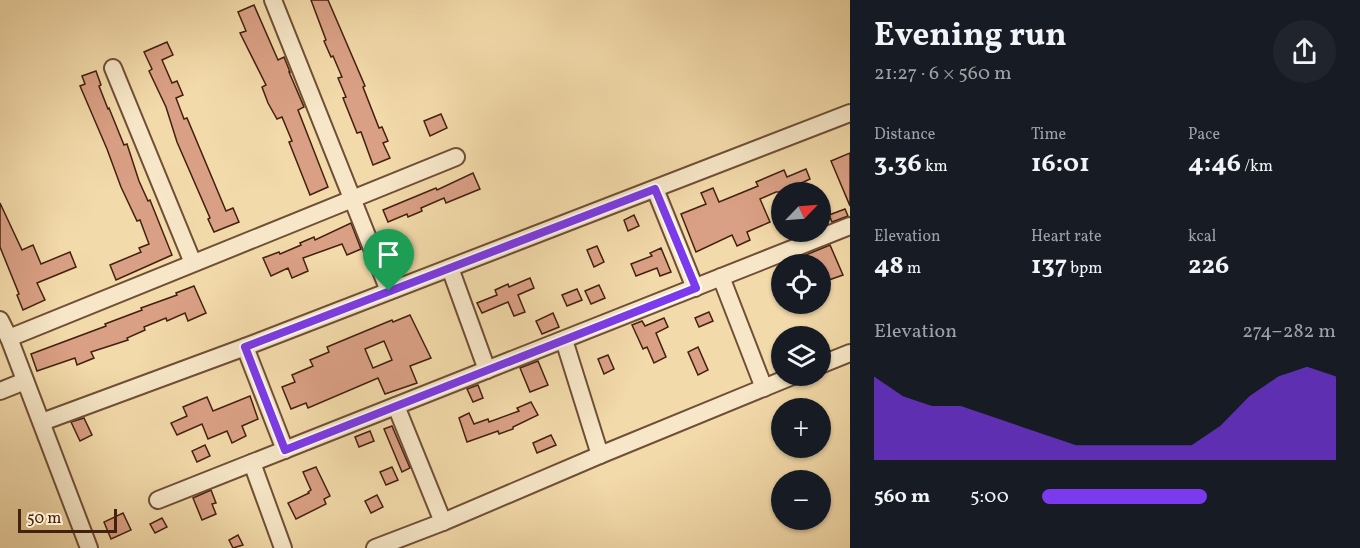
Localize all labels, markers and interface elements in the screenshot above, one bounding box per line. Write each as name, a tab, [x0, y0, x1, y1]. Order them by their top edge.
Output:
text: Evening run	[874, 14, 1067, 60]
button: share	[1273, 20, 1336, 83]
text: 21:27 · 6 × 560 m	[874, 60, 1012, 88]
text: Distance	[874, 124, 935, 146]
text: Time	[1031, 124, 1066, 146]
text: Pace	[1188, 124, 1220, 146]
text: 3.36	[874, 146, 922, 182]
text: 16:01	[1031, 146, 1090, 182]
text: 4:46	[1188, 146, 1241, 182]
text: km	[922, 156, 948, 178]
text: /km	[1241, 156, 1273, 178]
north arrow	[771, 182, 831, 242]
map controls	[771, 182, 831, 530]
text: Elevation	[874, 226, 941, 248]
text: Heart rate	[1031, 226, 1102, 248]
text: kcal	[1188, 226, 1216, 248]
pin	[363, 229, 414, 291]
icon: arrive	[372, 238, 405, 271]
text: 48	[874, 248, 904, 284]
text: 137	[1031, 248, 1067, 284]
text: 226	[1188, 248, 1229, 284]
button: locate	[771, 254, 831, 314]
text: m	[904, 258, 921, 280]
text: bpm	[1067, 258, 1102, 280]
text: Elevation	[874, 318, 957, 346]
text: 274–282 m	[1242, 318, 1336, 346]
button: layers	[771, 326, 831, 386]
button: +	[771, 398, 831, 458]
button: −	[771, 470, 831, 530]
text: 560 m	[874, 483, 930, 511]
text: 5:00	[970, 483, 1009, 511]
scale bar	[18, 506, 117, 534]
text: 50 m	[27, 508, 61, 530]

